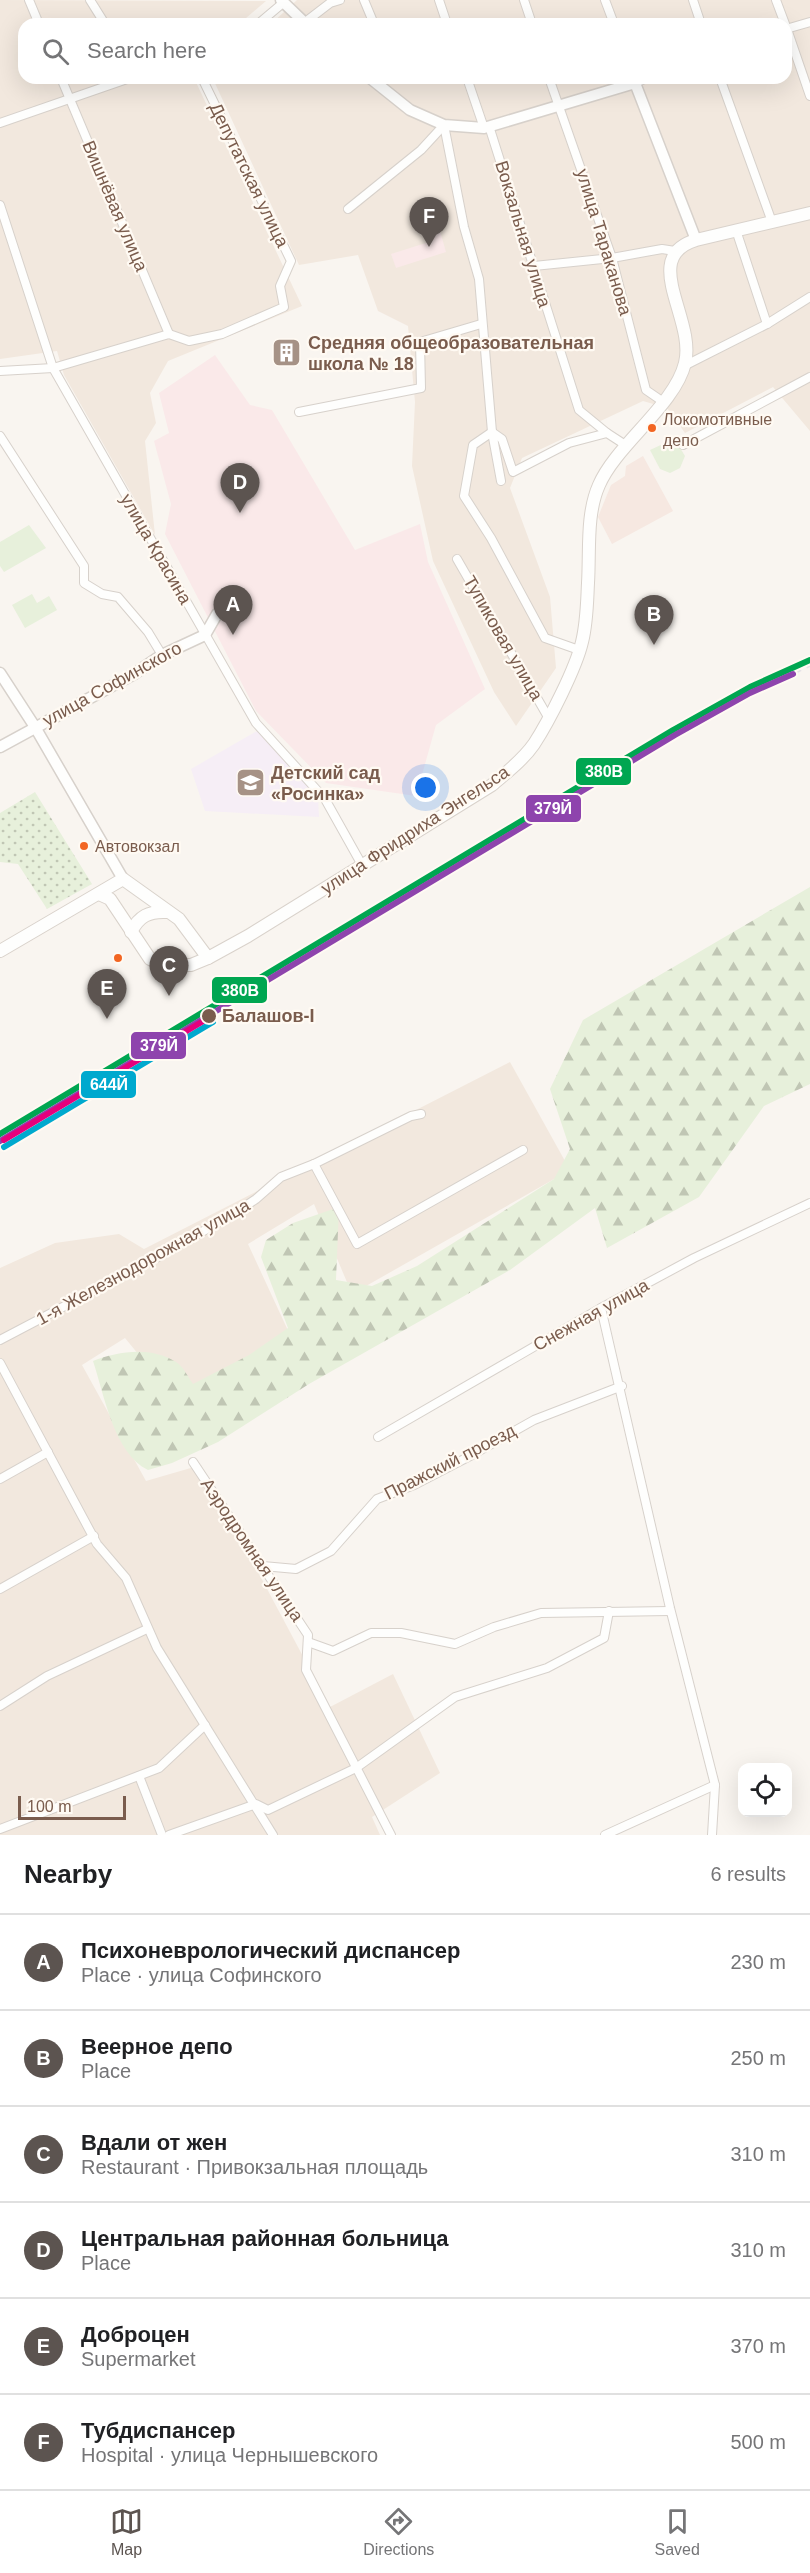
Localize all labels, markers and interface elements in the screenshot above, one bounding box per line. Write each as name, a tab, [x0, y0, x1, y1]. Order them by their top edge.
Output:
search box	[18, 18, 792, 84]
icon: search	[39, 35, 72, 68]
text: Search here	[87, 38, 207, 63]
street label: Депутатская улица	[205, 100, 293, 251]
street label: Вишнёвая улица	[78, 138, 152, 275]
street label: Вокзальная улица	[491, 158, 555, 311]
street label: улица Тараканова	[572, 166, 636, 319]
pin: F	[410, 198, 448, 247]
place label: Средняя общеобразовательная школа № 18	[308, 333, 594, 374]
building icon: Средняя общеобразовательная школа № 18	[271, 337, 303, 369]
place label: Локомотивные депо	[663, 411, 772, 449]
marker: Локомотивные депо	[646, 422, 658, 434]
pin: D	[220, 464, 260, 513]
street label: улица Красина	[116, 490, 196, 609]
street label: Тупиковая улица	[459, 572, 547, 705]
pin: A	[214, 586, 252, 635]
pin: B	[634, 596, 674, 645]
street label: улица Софинского	[39, 638, 185, 730]
line badge: 380В	[575, 757, 632, 786]
street label: улица Фридриха Энгельса	[317, 761, 514, 898]
place label: Детский сад «Росинка»	[271, 763, 381, 804]
text: 380В	[585, 763, 623, 780]
school or university icon: Детский сад «Росинка»	[234, 767, 266, 799]
your location	[411, 773, 440, 802]
line badge: 379Й	[525, 794, 582, 823]
text: 379Й	[534, 799, 572, 817]
place label: Автовокзал	[95, 838, 180, 855]
marker: Автовокзал	[78, 840, 90, 852]
pin: C	[150, 946, 188, 996]
unlabelled marker	[112, 952, 124, 964]
pin: E	[88, 970, 126, 1019]
line badge: 380В	[211, 976, 268, 1004]
text: 380В	[221, 982, 259, 999]
place label: Балашов-I	[222, 1006, 314, 1026]
marker: Балашов-I	[200, 1007, 218, 1025]
line badge: 379Й	[130, 1031, 187, 1060]
text: 379Й	[140, 1036, 178, 1054]
line badge: 644Й	[80, 1070, 137, 1099]
text: 644Й	[90, 1075, 128, 1093]
street label: 1-я Железнодорожная улица	[33, 1194, 254, 1329]
street label: Снежная улица	[530, 1275, 653, 1355]
street label: Пражский проезд	[381, 1420, 519, 1504]
street label: Аэродромная улица	[197, 1475, 308, 1626]
map controls	[738, 1763, 792, 1817]
button: locate	[738, 1763, 792, 1817]
scale bar	[18, 1793, 126, 1820]
text: 100 m	[27, 1798, 71, 1815]
text: Nearby	[24, 1859, 112, 1889]
text: 6 results	[710, 1863, 786, 1885]
text: Психоневрологический диспансер	[81, 1938, 460, 1963]
text: A	[36, 1951, 51, 1973]
text: 230 m	[730, 1951, 786, 1973]
text: Place · улица Софинского	[81, 1964, 322, 1986]
text: Веерное депо	[81, 2034, 233, 2059]
text: B	[36, 2047, 51, 2069]
text: 250 m	[730, 2047, 786, 2069]
text: Place	[81, 2060, 131, 2082]
text: Вдали от жен	[81, 2130, 227, 2155]
text: C	[36, 2143, 51, 2165]
text: 310 m	[730, 2143, 786, 2165]
text: Restaurant · Привокзальная площадь	[81, 2156, 428, 2178]
text: Центральная районная больница	[81, 2226, 449, 2251]
text: D	[36, 2239, 51, 2261]
text: 310 m	[730, 2239, 786, 2261]
text: Place	[81, 2252, 131, 2274]
text: Доброцен	[81, 2322, 190, 2347]
text: E	[37, 2335, 50, 2357]
text: 370 m	[730, 2335, 786, 2357]
text: Supermarket	[81, 2348, 196, 2370]
text: Тубдиспансер	[81, 2418, 235, 2443]
text: F	[37, 2431, 50, 2453]
text: 500 m	[730, 2431, 786, 2453]
text: Hospital · улица Чернышевского	[81, 2444, 378, 2466]
tab: Map	[110, 2505, 143, 2559]
tab: Directions	[363, 2505, 434, 2559]
tab: Saved	[655, 2505, 700, 2559]

